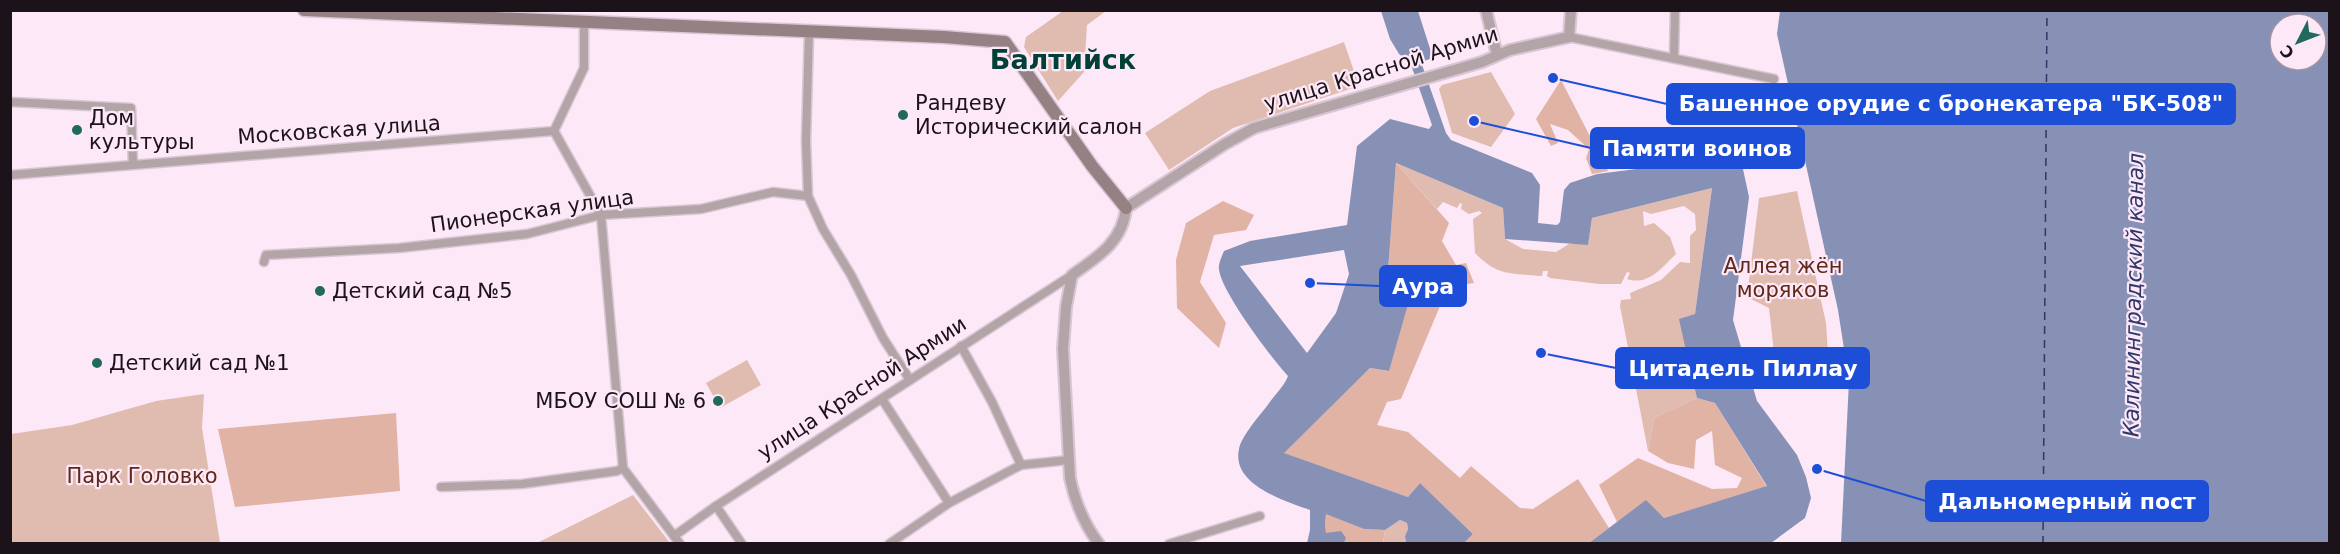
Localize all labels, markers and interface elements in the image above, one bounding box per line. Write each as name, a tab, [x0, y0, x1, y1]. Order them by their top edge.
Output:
north arrow	[2268, 12, 2328, 72]
street label: улица Красной Армии	[1261, 22, 1501, 116]
text: С	[2276, 41, 2298, 62]
district label: Балтийск	[990, 44, 1136, 75]
callout: Башенное орудие с бронекатера "БК-508"	[1667, 84, 2235, 124]
place label: Рандеву Исторический салон	[915, 91, 1142, 139]
text: Башенное орудие с бронекатера "БК-508"	[1679, 91, 2223, 116]
place label: Дом культуры	[89, 106, 194, 154]
marker: Рандеву Исторический салон	[896, 108, 910, 122]
street label: Московская улица	[237, 111, 441, 149]
marker: Дом культуры	[70, 123, 84, 137]
callout: Памяти воинов	[1591, 128, 1804, 168]
text: Памяти воинов	[1602, 136, 1792, 161]
water label: Калининградский канал	[2119, 153, 2148, 437]
street label: Пионерская улица	[429, 185, 635, 237]
park label: Аллея жён моряков	[1723, 254, 1843, 302]
callout: Аура	[1380, 266, 1466, 306]
text: Аура	[1392, 274, 1454, 299]
place label: Детский сад №5	[332, 279, 513, 303]
marker: Детский сад №5	[313, 284, 327, 298]
street label: улица Красной Армии	[753, 312, 971, 464]
callout: Цитадель Пиллау	[1616, 348, 1869, 388]
place label: Детский сад №1	[109, 351, 290, 375]
marker: Детский сад №1	[90, 356, 104, 370]
text: Цитадель Пиллау	[1628, 356, 1858, 381]
place label: МБОУ СОШ № 6	[535, 389, 706, 413]
marker: МБОУ СОШ № 6	[711, 394, 725, 408]
park label: Парк Головко	[66, 464, 218, 488]
callout: Дальномерный пост	[1926, 481, 2208, 521]
text: Дальномерный пост	[1938, 489, 2196, 514]

